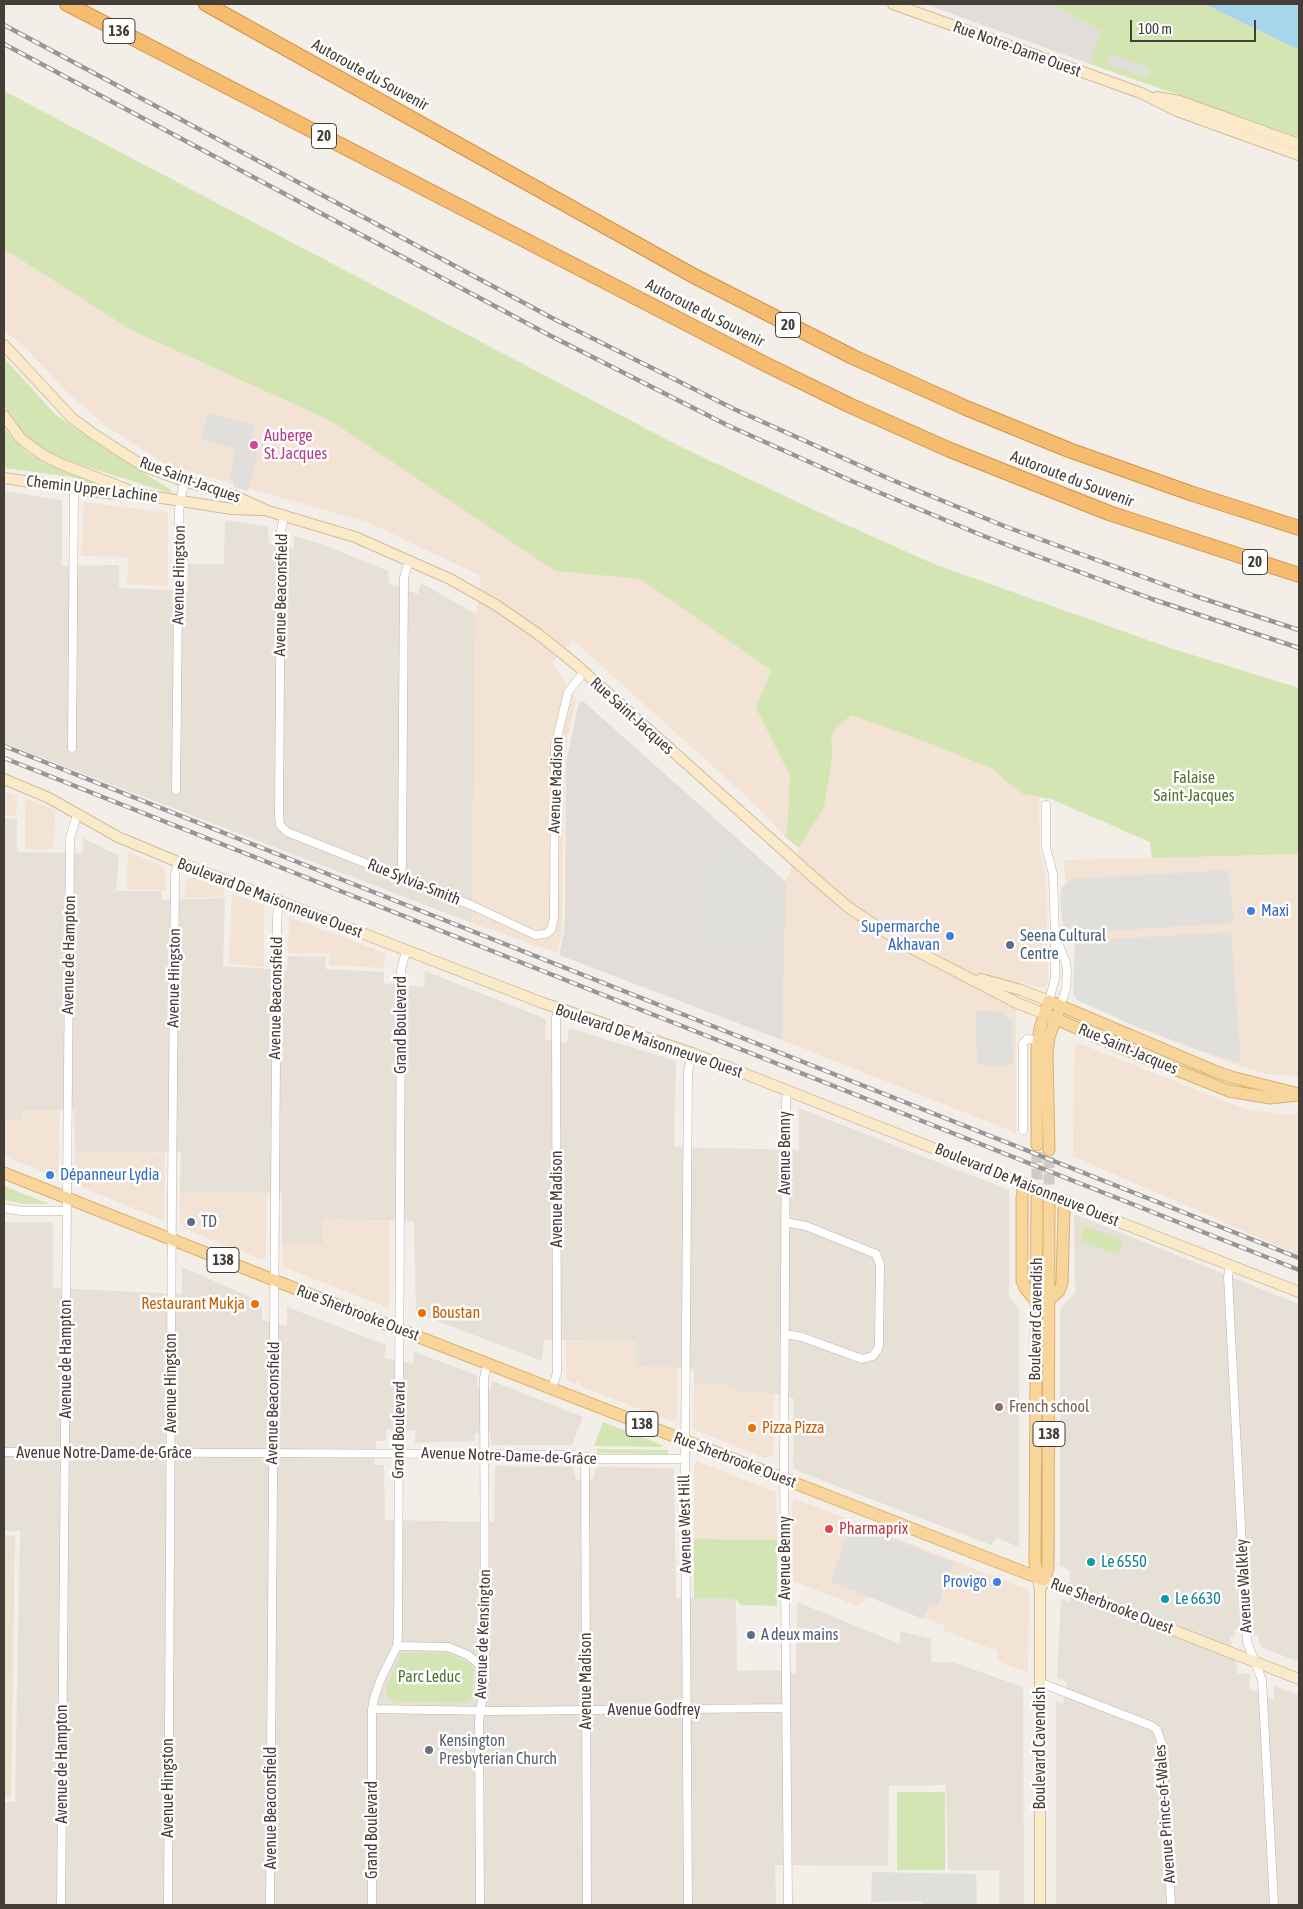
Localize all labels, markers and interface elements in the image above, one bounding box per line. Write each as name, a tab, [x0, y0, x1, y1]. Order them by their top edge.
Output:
scale bar	[1133, 10, 1259, 42]
street label: Rue Notre-Dame Ouest	[950, 17, 1084, 81]
road number: 136	[103, 18, 135, 44]
text: 100 m	[1138, 20, 1172, 37]
street label: Autoroute du Souvenir	[308, 35, 432, 115]
road number: 20	[312, 124, 336, 148]
street label: Autoroute du Souvenir	[642, 275, 768, 351]
road number: 20	[776, 312, 800, 338]
place label: Auberge St. Jacques	[264, 426, 327, 464]
marker: Auberge St. Jacques	[248, 439, 260, 451]
street label: Autoroute du Souvenir	[1008, 447, 1136, 511]
street label: Rue Saint-Jacques	[137, 453, 243, 507]
street label: Chemin Upper Lachine	[25, 471, 159, 507]
street label: Avenue Hingston	[169, 525, 189, 625]
street label: Avenue Beaconsfield	[270, 534, 292, 656]
road number: 20	[1242, 550, 1268, 574]
street label: Rue Saint-Jacques	[586, 673, 678, 759]
street label: Avenue Madison	[545, 736, 567, 834]
park label: Falaise Saint-Jacques	[1154, 768, 1234, 806]
street label: Boulevard De Maisonneuve Ouest	[175, 854, 365, 942]
street label: Rue Sylvia-Smith	[365, 855, 463, 909]
street label: Avenue de Hampton	[58, 895, 80, 1015]
place label: Maxi	[1261, 901, 1289, 921]
marker: Maxi	[1245, 905, 1257, 917]
place label: Supermarche Akhavan	[861, 917, 940, 955]
place label: Seena Cultural Centre	[1020, 926, 1106, 964]
street label: Avenue Hingston	[164, 928, 184, 1028]
marker: Supermarche Akhavan	[944, 930, 956, 942]
street label: Avenue Beaconsfield	[265, 937, 287, 1059]
marker: Seena Cultural Centre	[1004, 939, 1016, 951]
street label: Grand Boulevard	[391, 976, 411, 1074]
street label: Boulevard De Maisonneuve Ouest	[553, 1000, 745, 1082]
street label: Rue Saint-Jacques	[1075, 1019, 1181, 1079]
street label: Avenue Benny	[775, 1111, 795, 1195]
street label: Boulevard De Maisonneuve Ouest	[932, 1139, 1122, 1231]
street label: Avenue Madison	[547, 1151, 567, 1247]
place label: Dépanneur Lydia	[60, 1165, 160, 1185]
marker: Dépanneur Lydia	[44, 1169, 56, 1181]
place label: TD	[201, 1212, 217, 1232]
marker: TD	[185, 1216, 197, 1228]
road number: 138	[207, 1248, 239, 1272]
street label: Boulevard Cavendish	[1025, 1257, 1047, 1381]
street label: Rue Sherbrooke Ouest	[294, 1281, 422, 1345]
place label: Restaurant Mukja	[141, 1294, 245, 1314]
marker: Restaurant Mukja	[249, 1298, 261, 1310]
street label: Avenue de Hampton	[56, 1299, 76, 1419]
place label: Boustan	[432, 1303, 480, 1323]
marker: Boustan	[416, 1307, 428, 1319]
street label: Avenue Hingston	[161, 1333, 181, 1433]
street label: Avenue Beaconsfield	[262, 1342, 284, 1464]
street label: Grand Boulevard	[389, 1381, 409, 1479]
place label: French school	[1009, 1397, 1089, 1417]
marker: French school	[993, 1401, 1005, 1413]
road number: 138	[626, 1412, 658, 1436]
place label: Pizza Pizza	[762, 1418, 825, 1438]
marker: Pizza Pizza	[746, 1422, 758, 1434]
road number: 138	[1033, 1422, 1065, 1446]
street label: Rue Sherbrooke Ouest	[671, 1428, 799, 1492]
street label: Avenue Notre-Dame-de-Grâce	[16, 1443, 192, 1463]
street label: Avenue Notre-Dame-de-Grâce	[421, 1443, 597, 1469]
street label: Avenue West Hill	[675, 1474, 695, 1574]
street label: Avenue Benny	[775, 1516, 795, 1600]
place label: Pharmaprix	[839, 1519, 908, 1539]
marker: Pharmaprix	[823, 1523, 835, 1535]
street label: Avenue Walkley	[1232, 1539, 1256, 1633]
place label: Le 6550	[1101, 1552, 1147, 1572]
marker: Le 6550	[1085, 1556, 1097, 1568]
street label: Avenue de Kensington	[471, 1569, 495, 1699]
place label: Provigo	[943, 1572, 987, 1592]
street label: Rue Sherbrooke Ouest	[1048, 1574, 1176, 1638]
marker: Provigo	[991, 1576, 1003, 1588]
place label: Le 6630	[1175, 1589, 1221, 1609]
marker: Le 6630	[1159, 1593, 1171, 1605]
place label: A deux mains	[761, 1625, 838, 1645]
marker: A deux mains	[745, 1629, 757, 1641]
street label: Avenue Madison	[576, 1633, 596, 1729]
park label: Parc Leduc	[398, 1667, 460, 1687]
street label: Boulevard Cavendish	[1030, 1686, 1050, 1810]
street label: Avenue Godfrey	[608, 1700, 700, 1720]
street label: Avenue de Hampton	[52, 1704, 72, 1824]
place label: Kensington Presbyterian Church	[439, 1731, 557, 1769]
street label: Avenue Hingston	[158, 1738, 178, 1838]
marker: Kensington Presbyterian Church	[423, 1744, 435, 1756]
street label: Avenue Prince-of-Wales	[1151, 1744, 1179, 1884]
street label: Avenue Beaconsfield	[261, 1747, 281, 1869]
street label: Grand Boulevard	[362, 1781, 382, 1879]

